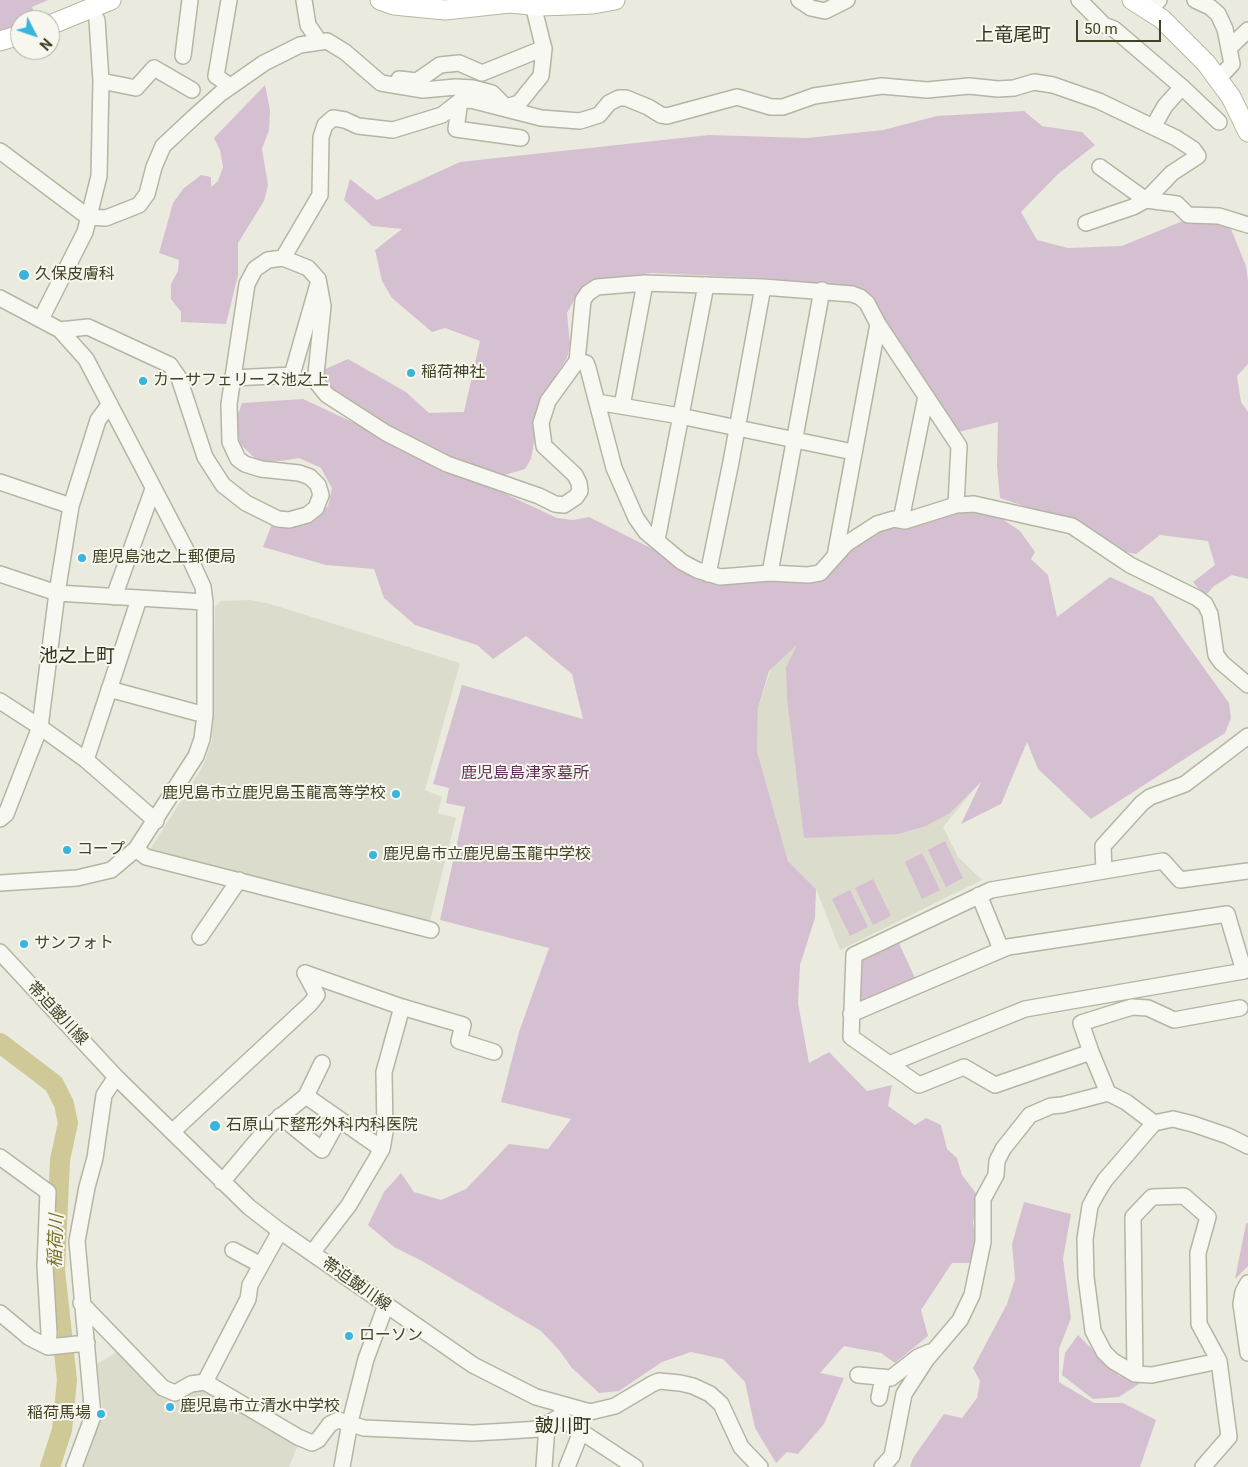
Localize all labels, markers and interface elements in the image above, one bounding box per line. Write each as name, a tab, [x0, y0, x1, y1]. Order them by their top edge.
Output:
north arrow	[10, 10, 60, 60]
scale bar	[1078, 10, 1163, 42]
text: 50 m	[1084, 20, 1118, 38]
district label: 上竜尾町	[975, 25, 1051, 47]
text: N	[36, 35, 55, 53]
place label: 久保皮膚科	[35, 265, 115, 285]
marker: 久保皮膚科	[17, 268, 31, 282]
place label: 稲荷神社	[421, 363, 485, 383]
marker: 稲荷神社	[405, 367, 417, 379]
place label: カーサフェリース池之上	[153, 371, 329, 391]
marker: カーサフェリース池之上	[137, 375, 149, 387]
place label: 鹿児島池之上郵便局	[92, 548, 236, 568]
marker: 鹿児島池之上郵便局	[76, 552, 88, 564]
district label: 池之上町	[39, 646, 115, 668]
park label: 鹿児島島津家墓所	[461, 764, 589, 784]
place label: 鹿児島市立鹿児島玉龍高等学校	[162, 784, 386, 804]
marker: 鹿児島市立鹿児島玉龍高等学校	[390, 788, 402, 800]
place label: コープ	[77, 840, 125, 860]
marker: コープ	[61, 844, 73, 856]
place label: 鹿児島市立鹿児島玉龍中学校	[383, 845, 591, 865]
marker: 鹿児島市立鹿児島玉龍中学校	[367, 849, 379, 861]
place label: サンフォト	[34, 934, 114, 954]
marker: サンフォト	[18, 938, 30, 950]
street label: 帯迫皷川線	[23, 978, 91, 1050]
place label: 石原山下整形外科内科医院	[226, 1116, 418, 1136]
marker: 石原山下整形外科内科医院	[208, 1119, 222, 1133]
water label: 稲荷川	[45, 1214, 69, 1268]
street label: 帯迫皷川線	[318, 1254, 394, 1316]
place label: ローソン	[359, 1326, 423, 1346]
marker: ローソン	[343, 1330, 355, 1342]
place label: 鹿児島市立清水中学校	[180, 1397, 340, 1417]
marker: 鹿児島市立清水中学校	[164, 1401, 176, 1413]
place label: 稲荷馬場	[27, 1404, 91, 1424]
marker: 稲荷馬場	[95, 1408, 107, 1420]
district label: 皷川町	[535, 1416, 591, 1438]

